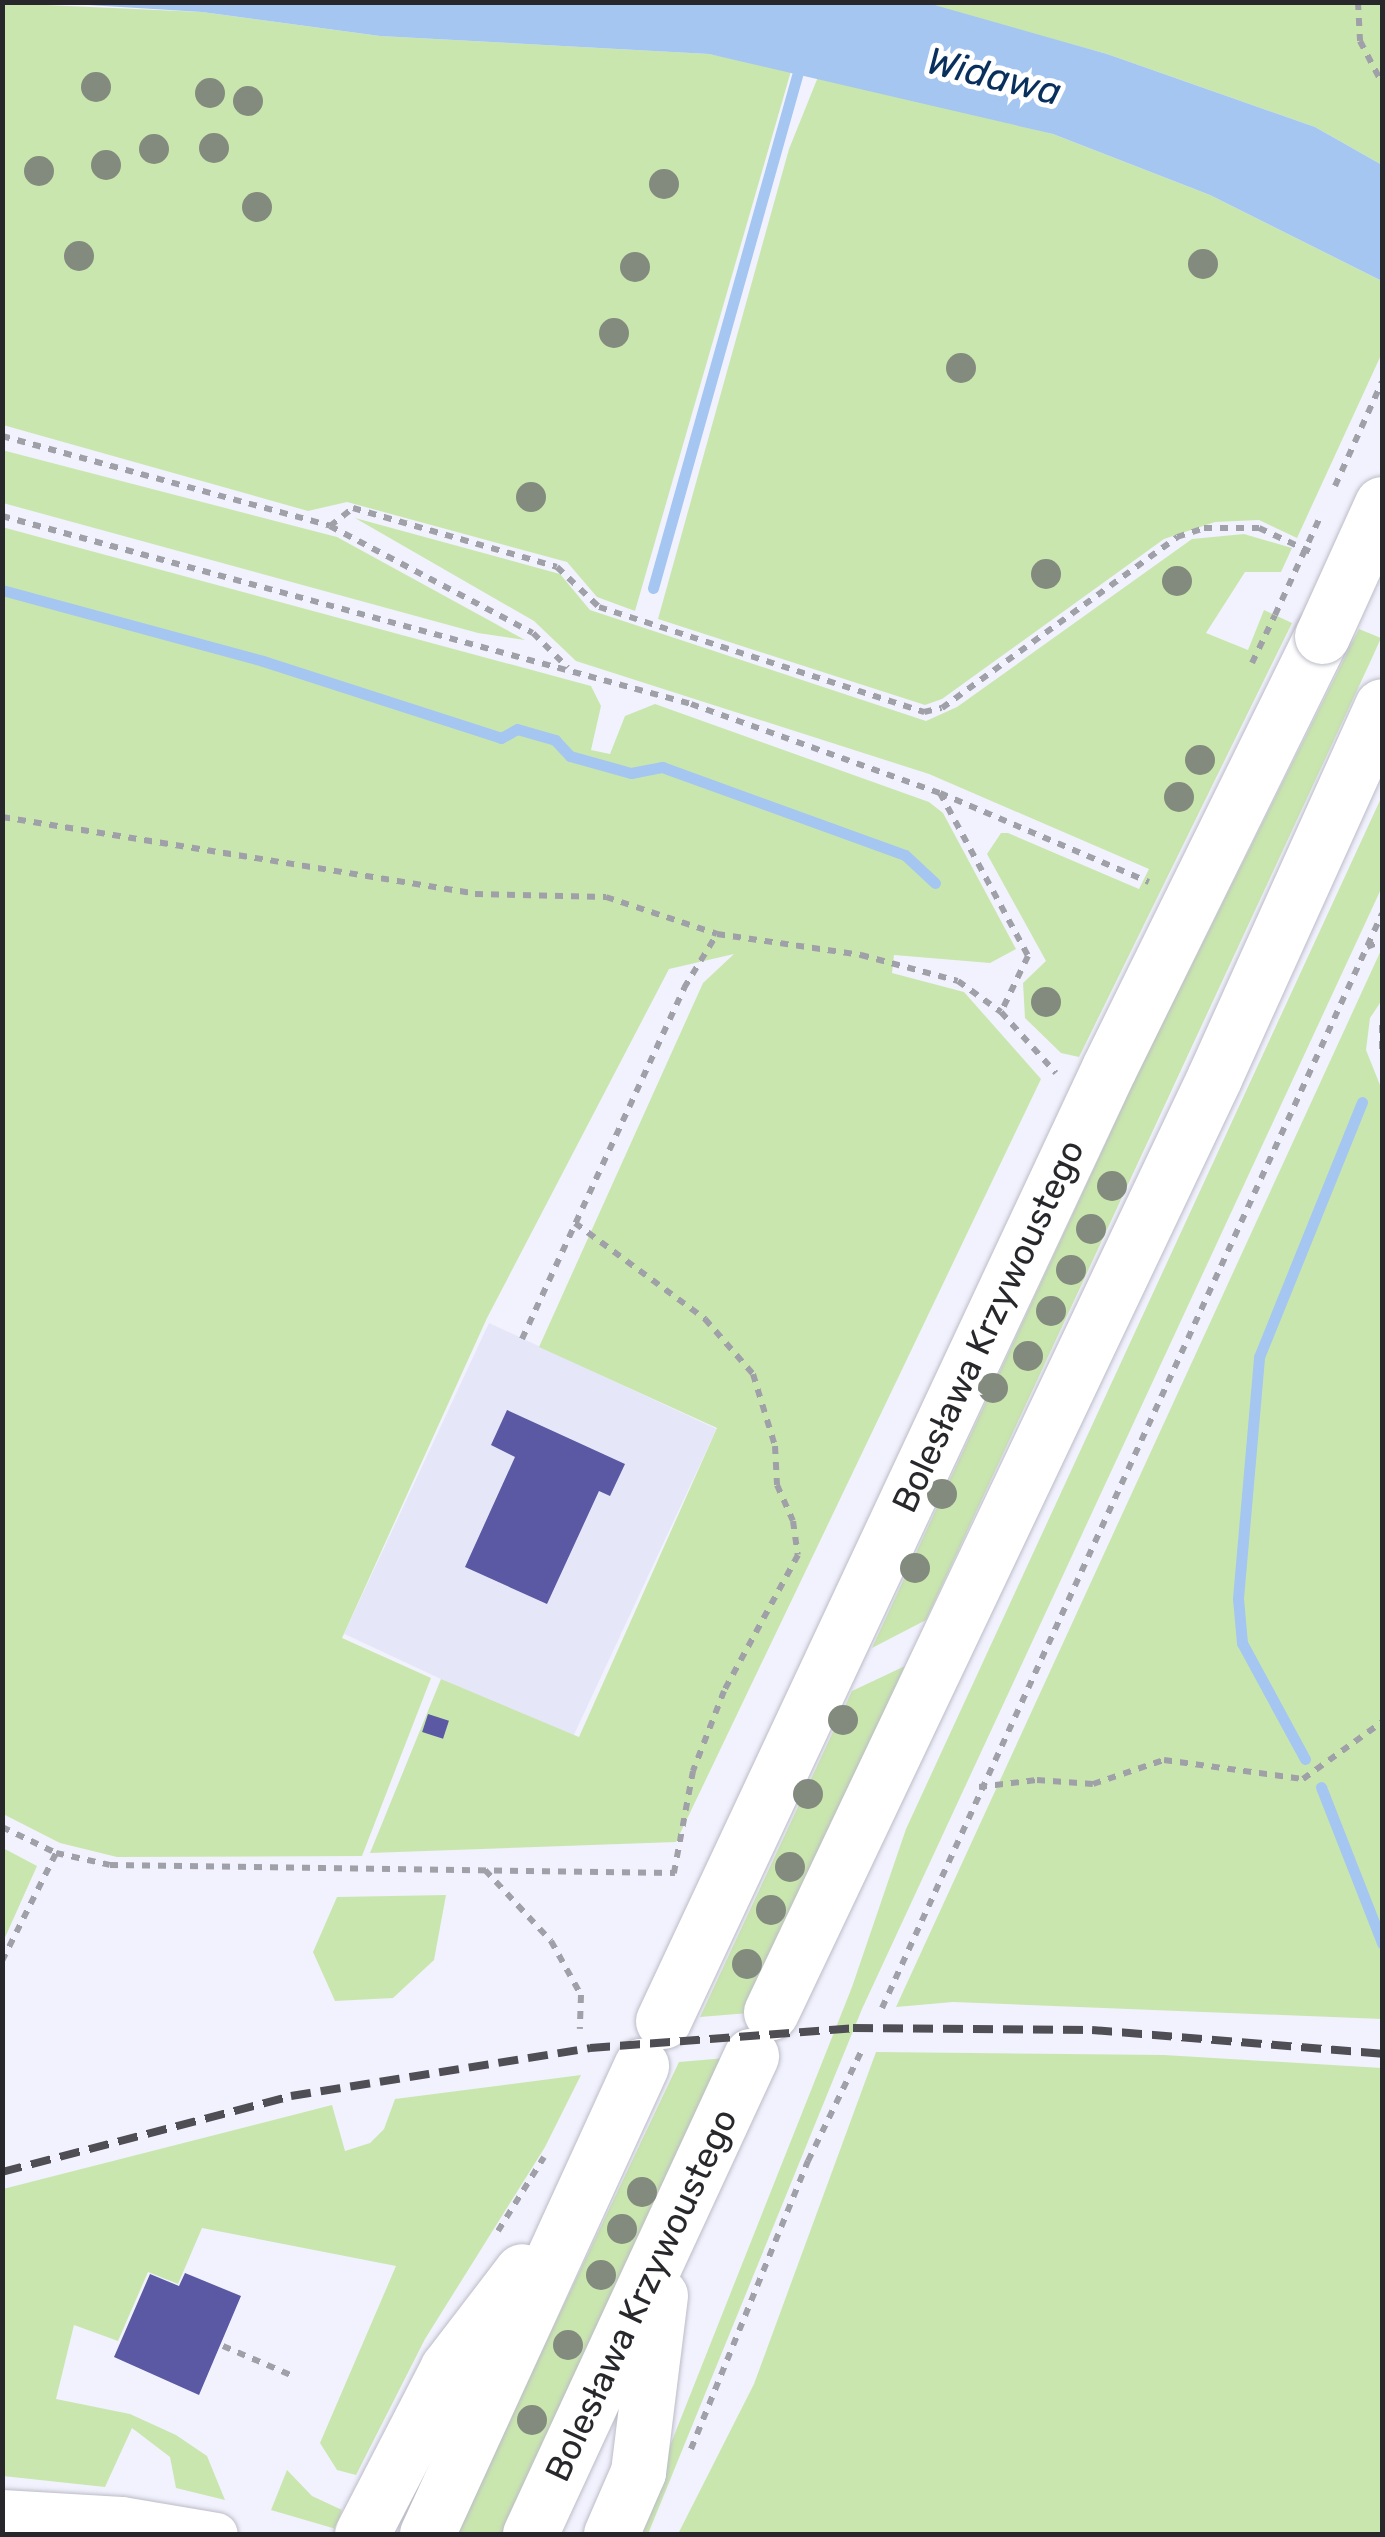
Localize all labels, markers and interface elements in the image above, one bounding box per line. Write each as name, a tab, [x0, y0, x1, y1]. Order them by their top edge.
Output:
water label: Widawa	[922, 38, 1066, 116]
street label: Bolesława Krzywoustego	[883, 1133, 1093, 1519]
street label: Bolesława Krzywoustego	[536, 2102, 746, 2488]

